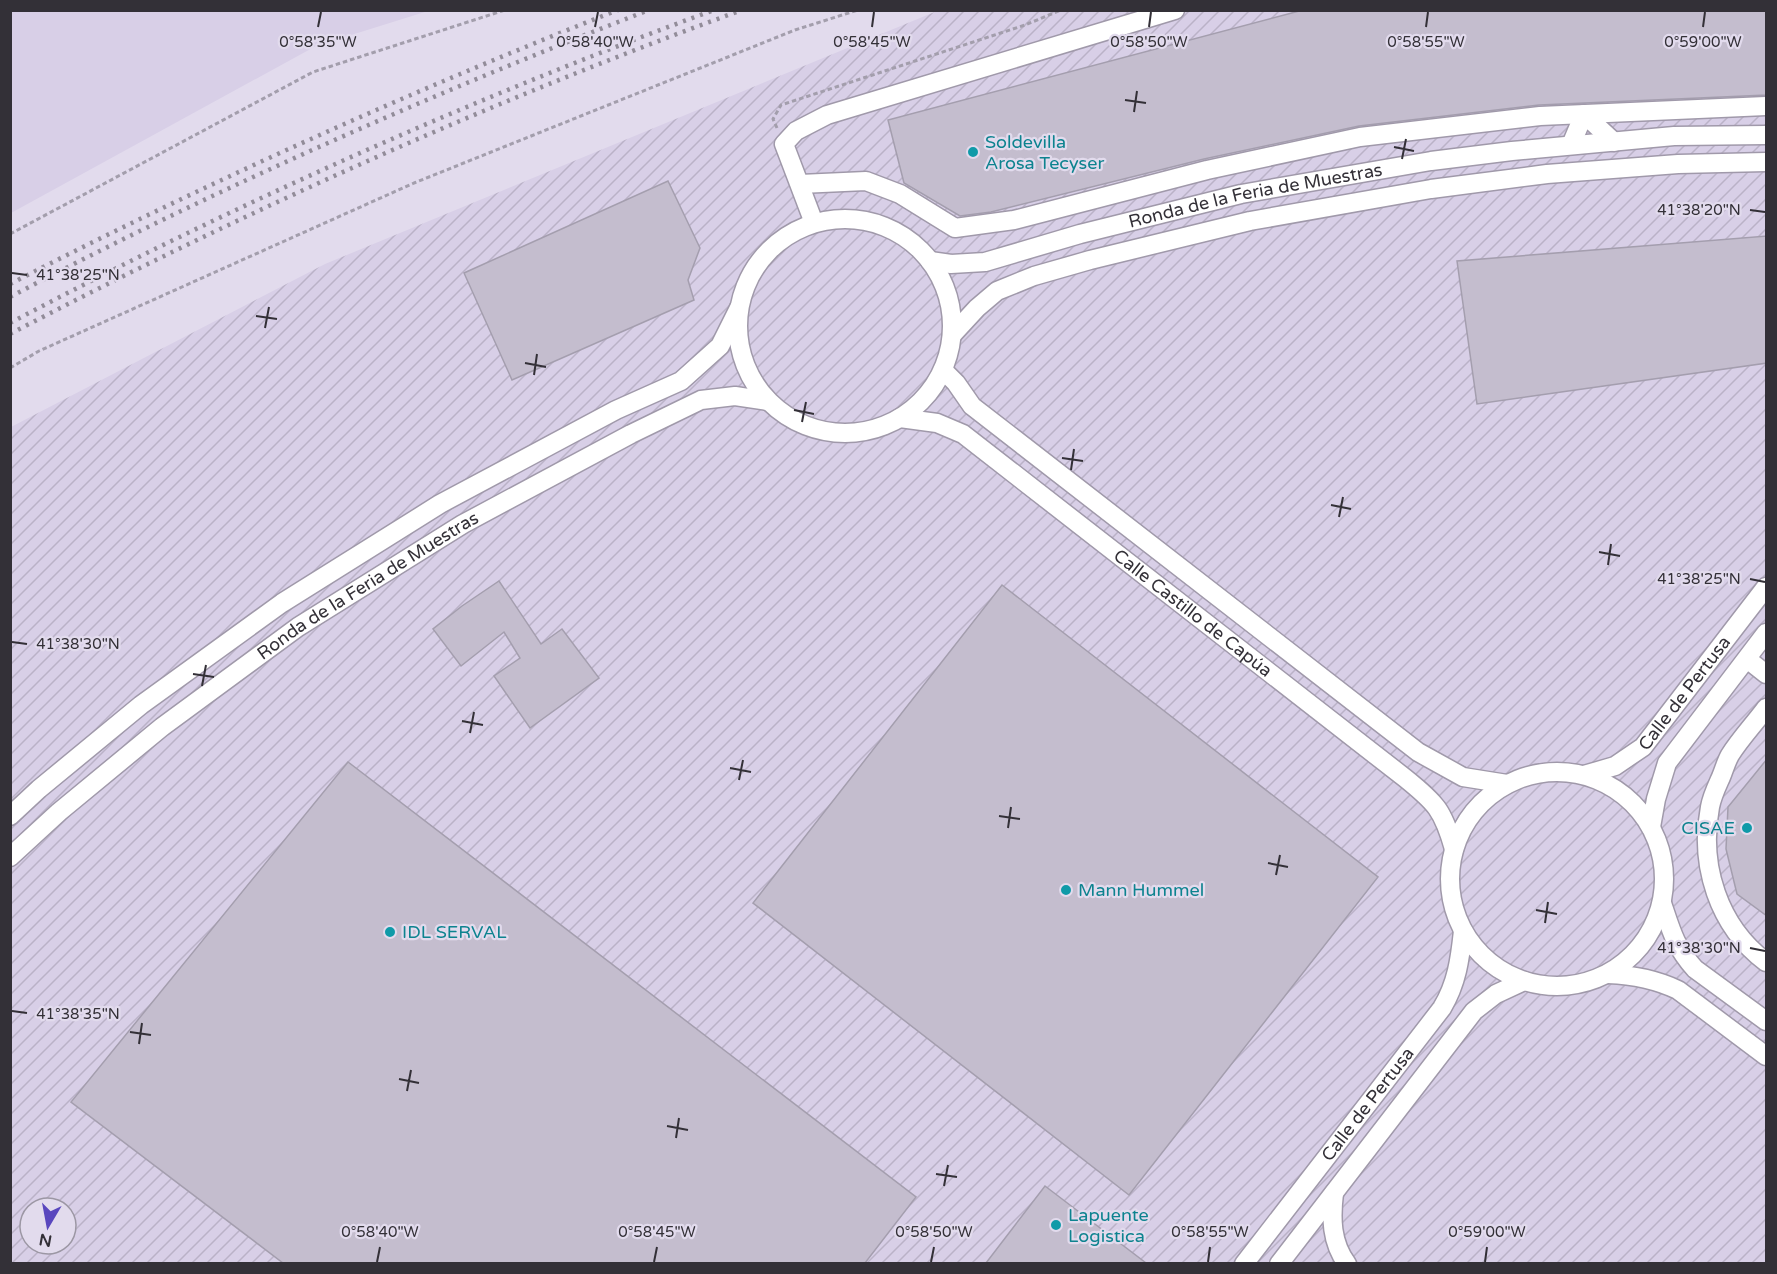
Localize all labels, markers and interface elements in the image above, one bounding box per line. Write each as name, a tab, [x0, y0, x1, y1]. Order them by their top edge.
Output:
text: 0°58'35"W	[279, 33, 357, 51]
text: 0°58'40"W	[556, 33, 634, 51]
text: 0°58'45"W	[833, 33, 911, 51]
text: 0°58'50"W	[1110, 33, 1188, 51]
text: 0°58'55"W	[1387, 33, 1465, 51]
text: 0°59'00"W	[1664, 33, 1742, 51]
place label: Soldevilla Arosa Tecyser	[985, 131, 1104, 174]
marker: Soldevilla Arosa Tecyser	[966, 145, 980, 159]
street label: Ronda de la Feria de Muestras	[1126, 159, 1384, 233]
text: 41°38'20"N	[1657, 201, 1741, 219]
text: 41°38'25"N	[36, 266, 120, 284]
street label: Ronda de la Feria de Muestras	[253, 507, 482, 664]
street label: Calle Castillo de Capúa	[1109, 544, 1277, 682]
text: 41°38'25"N	[1657, 570, 1741, 588]
street label: Calle de Pertusa	[1633, 632, 1735, 755]
text: 41°38'30"N	[36, 635, 120, 653]
place label: CISAE	[1681, 817, 1735, 839]
marker: CISAE	[1740, 821, 1754, 835]
place label: Mann Hummel	[1078, 879, 1204, 901]
marker: Mann Hummel	[1059, 883, 1073, 897]
place label: IDL SERVAL	[402, 921, 507, 943]
marker: IDL SERVAL	[383, 925, 397, 939]
text: 41°38'30"N	[1657, 939, 1741, 957]
text: 41°38'35"N	[36, 1005, 120, 1023]
street label: Calle de Pertusa	[1317, 1043, 1419, 1166]
north arrow	[18, 1196, 78, 1256]
place label: Lapuente Logistica	[1068, 1204, 1149, 1247]
marker: Lapuente Logistica	[1049, 1218, 1063, 1232]
text: 0°58'40"W	[341, 1223, 419, 1241]
text: 0°58'45"W	[618, 1223, 696, 1241]
text: 0°58'50"W	[895, 1223, 973, 1241]
text: 0°58'55"W	[1171, 1223, 1249, 1241]
text: 0°59'00"W	[1448, 1223, 1526, 1241]
text: N	[38, 1229, 54, 1251]

